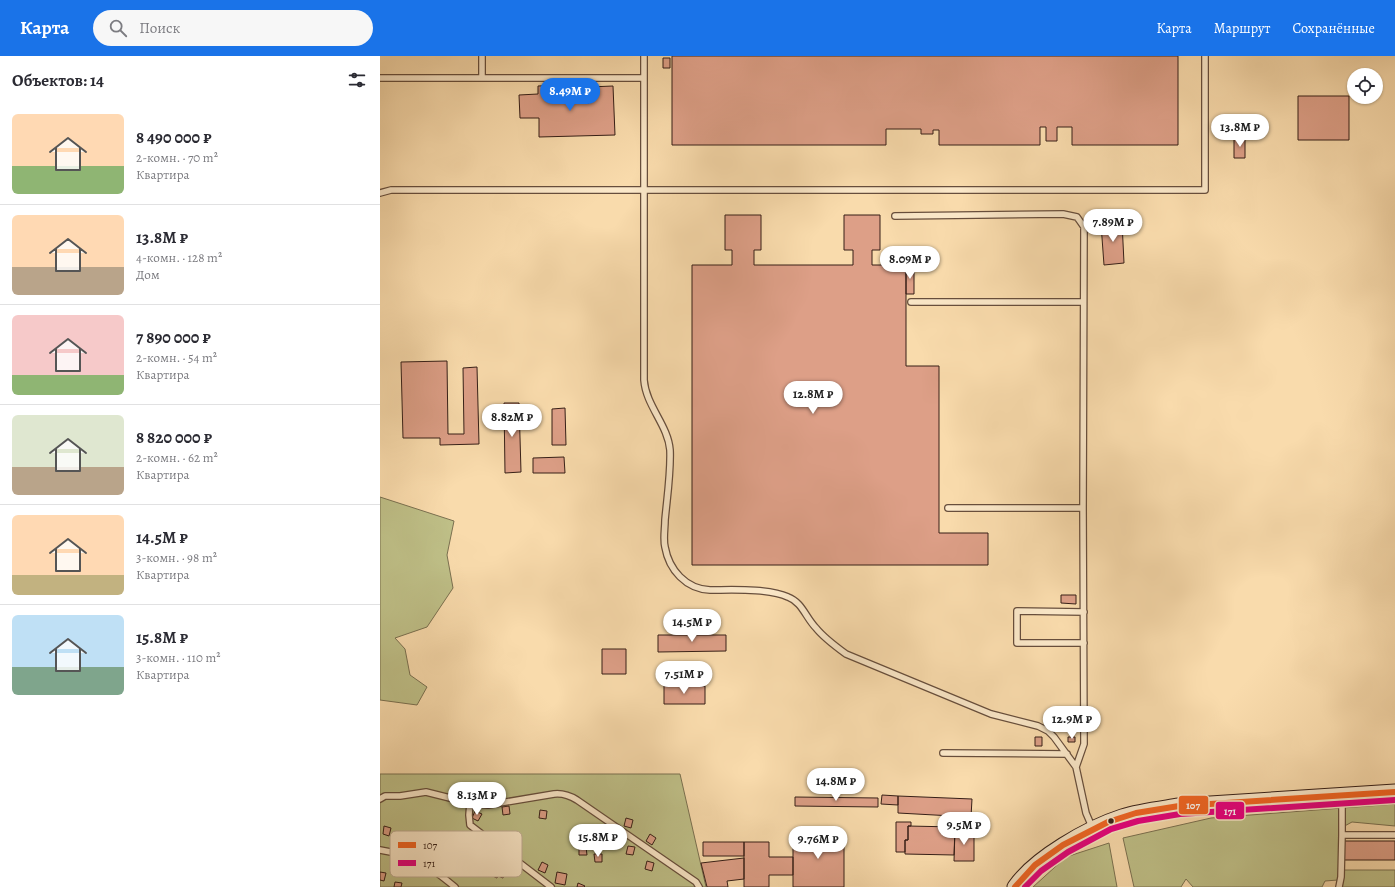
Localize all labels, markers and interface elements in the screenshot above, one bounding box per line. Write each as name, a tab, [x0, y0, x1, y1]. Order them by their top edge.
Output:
search box	[93, 10, 373, 46]
text: Карта	[20, 15, 69, 41]
icon: search	[107, 17, 129, 39]
text: Поиск	[139, 18, 180, 38]
text: Карта	[1157, 19, 1192, 38]
text: Маршрут	[1214, 19, 1270, 38]
text: Сохранённые	[1292, 19, 1375, 38]
map controls	[1347, 68, 1383, 104]
button: locate	[1347, 68, 1383, 104]
text: Объектов: 14	[12, 69, 104, 92]
icon: filters	[346, 69, 368, 91]
pin: 8.49M ₽	[533, 78, 607, 112]
text: 8.49M ₽	[549, 82, 591, 99]
pin: 13.8M ₽	[1203, 114, 1277, 148]
text: 13.8M ₽	[1220, 118, 1260, 135]
text: 8 490 000 ₽	[136, 126, 212, 149]
icon: home	[44, 130, 92, 178]
text: 2-комн. · 70 m²	[136, 149, 218, 166]
text: Квартира	[136, 166, 190, 183]
pin: 7.89M ₽	[1076, 209, 1150, 243]
text: 7.89M ₽	[1092, 213, 1134, 230]
text: 13.8M ₽	[136, 226, 188, 249]
icon: home	[44, 231, 92, 279]
pin: 8.09M ₽	[873, 246, 947, 280]
text: 4-комн. · 128 m²	[136, 249, 222, 266]
text: 8.09M ₽	[889, 250, 931, 267]
text: Дом	[136, 266, 160, 283]
text: 7 890 000 ₽	[136, 326, 211, 349]
icon: home	[44, 331, 92, 379]
text: 2-комн. · 54 m²	[136, 349, 217, 366]
text: Квартира	[136, 366, 190, 383]
pin: 12.8M ₽	[776, 381, 850, 415]
text: 12.8M ₽	[793, 385, 833, 402]
pin: 8.82M ₽	[475, 404, 549, 438]
text: 8.82M ₽	[491, 408, 533, 425]
text: 8 820 000 ₽	[136, 426, 212, 449]
icon: home	[44, 431, 92, 479]
text: 2-комн. · 62 m²	[136, 449, 218, 466]
text: Квартира	[136, 466, 190, 483]
text: 14.5M ₽	[136, 526, 188, 549]
icon: home	[44, 531, 92, 579]
text: 3-комн. · 98 m²	[136, 549, 217, 566]
text: Квартира	[136, 566, 190, 583]
pin: 14.5M ₽	[655, 609, 729, 643]
text: 14.5M ₽	[672, 613, 712, 630]
text: 15.8M ₽	[136, 626, 188, 649]
icon: home	[44, 631, 92, 679]
text: 3-комн. · 110 m²	[136, 649, 221, 666]
pin: 7.51M ₽	[647, 661, 721, 695]
text: 7.51M ₽	[664, 665, 704, 682]
text: Квартира	[136, 666, 190, 683]
pin: 12.9M ₽	[1035, 706, 1109, 740]
text: 12.9M ₽	[1052, 710, 1092, 727]
pin: 14.8M ₽	[799, 768, 873, 802]
text: 14.8M ₽	[816, 772, 856, 789]
pin: 8.13M ₽	[440, 782, 514, 816]
text: 8.13M ₽	[457, 786, 497, 803]
line badge: 107	[1178, 795, 1209, 815]
text: 107	[1186, 798, 1200, 813]
line badge: 171	[1215, 801, 1245, 820]
text: 171	[1224, 804, 1236, 819]
pin: 9.5M ₽	[931, 812, 997, 846]
text: 9.5M ₽	[947, 816, 981, 833]
unlabelled marker	[1106, 816, 1116, 826]
pin: 15.8M ₽	[561, 824, 635, 858]
pin: 9.76M ₽	[781, 826, 855, 860]
text: 15.8M ₽	[578, 828, 618, 845]
text: 9.76M ₽	[797, 830, 839, 847]
legend	[390, 831, 522, 877]
text: 107	[423, 838, 438, 853]
text: 171	[423, 856, 435, 871]

